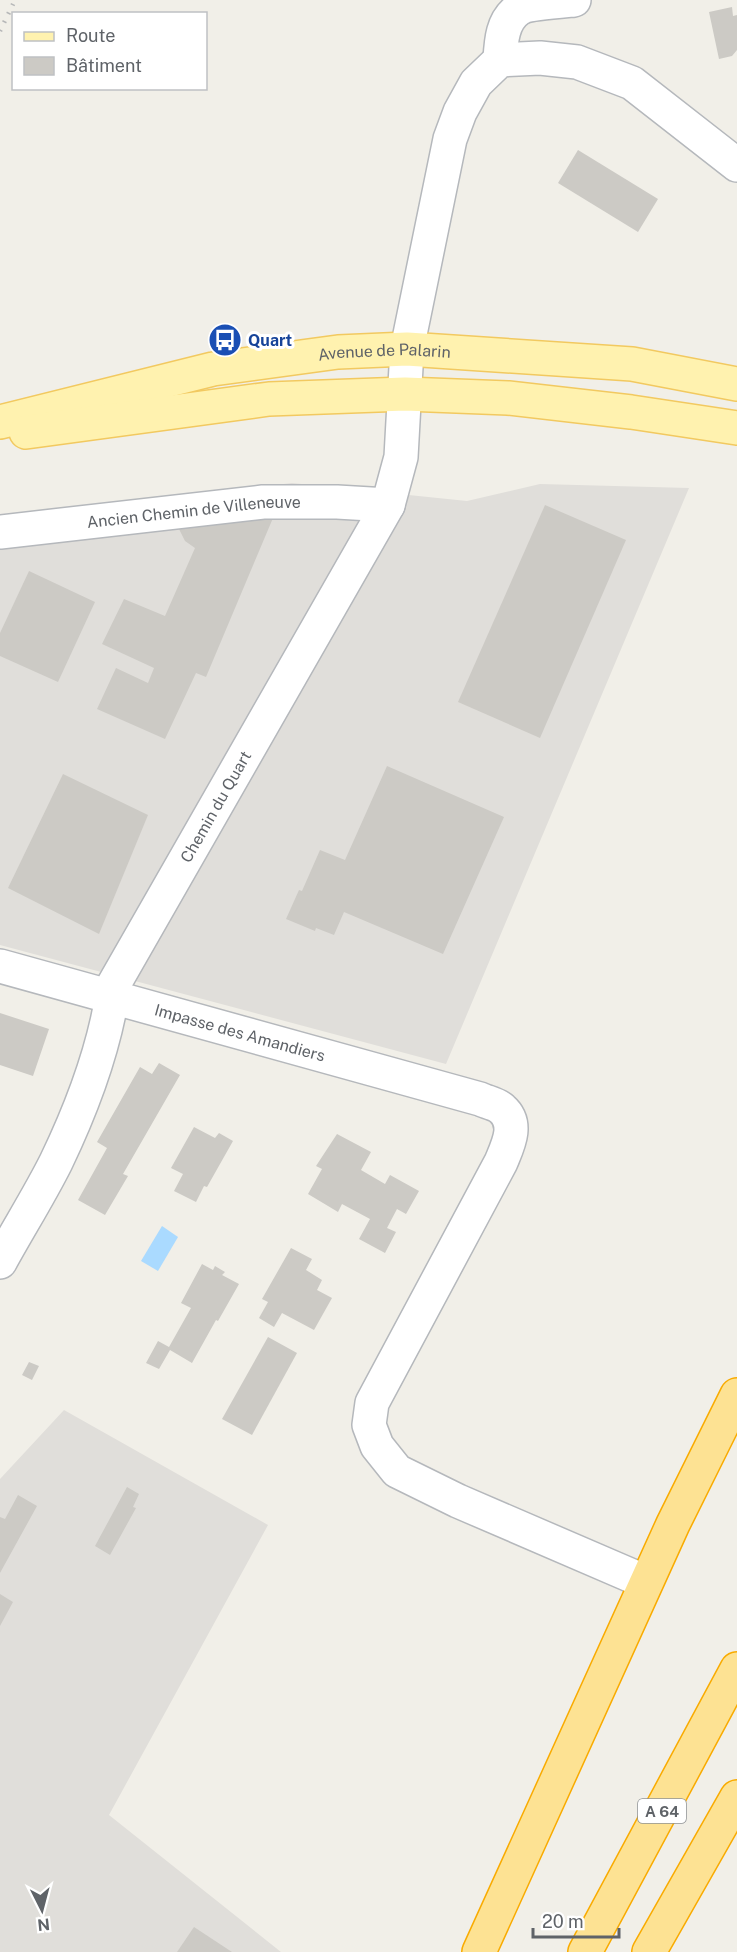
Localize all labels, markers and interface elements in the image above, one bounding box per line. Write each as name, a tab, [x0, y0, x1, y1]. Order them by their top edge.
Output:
legend	[12, 12, 207, 90]
text: Route	[66, 25, 115, 46]
text: Bâtiment	[66, 55, 142, 76]
bus stop icon: Quart	[207, 322, 243, 358]
place label: Quart	[248, 331, 292, 350]
street label: Avenue de Palarin	[317, 339, 451, 364]
street label: Ancien Chemin de Villeneuve	[86, 492, 301, 532]
street label: Chemin du Quart	[176, 747, 255, 866]
street label: Impasse des Amandiers	[152, 1000, 327, 1065]
road number: A 64	[638, 1799, 686, 1823]
north arrow	[12, 1880, 72, 1940]
scale bar	[533, 1901, 618, 1939]
text: 20 m	[542, 1911, 584, 1932]
text: N	[36, 1914, 51, 1935]

